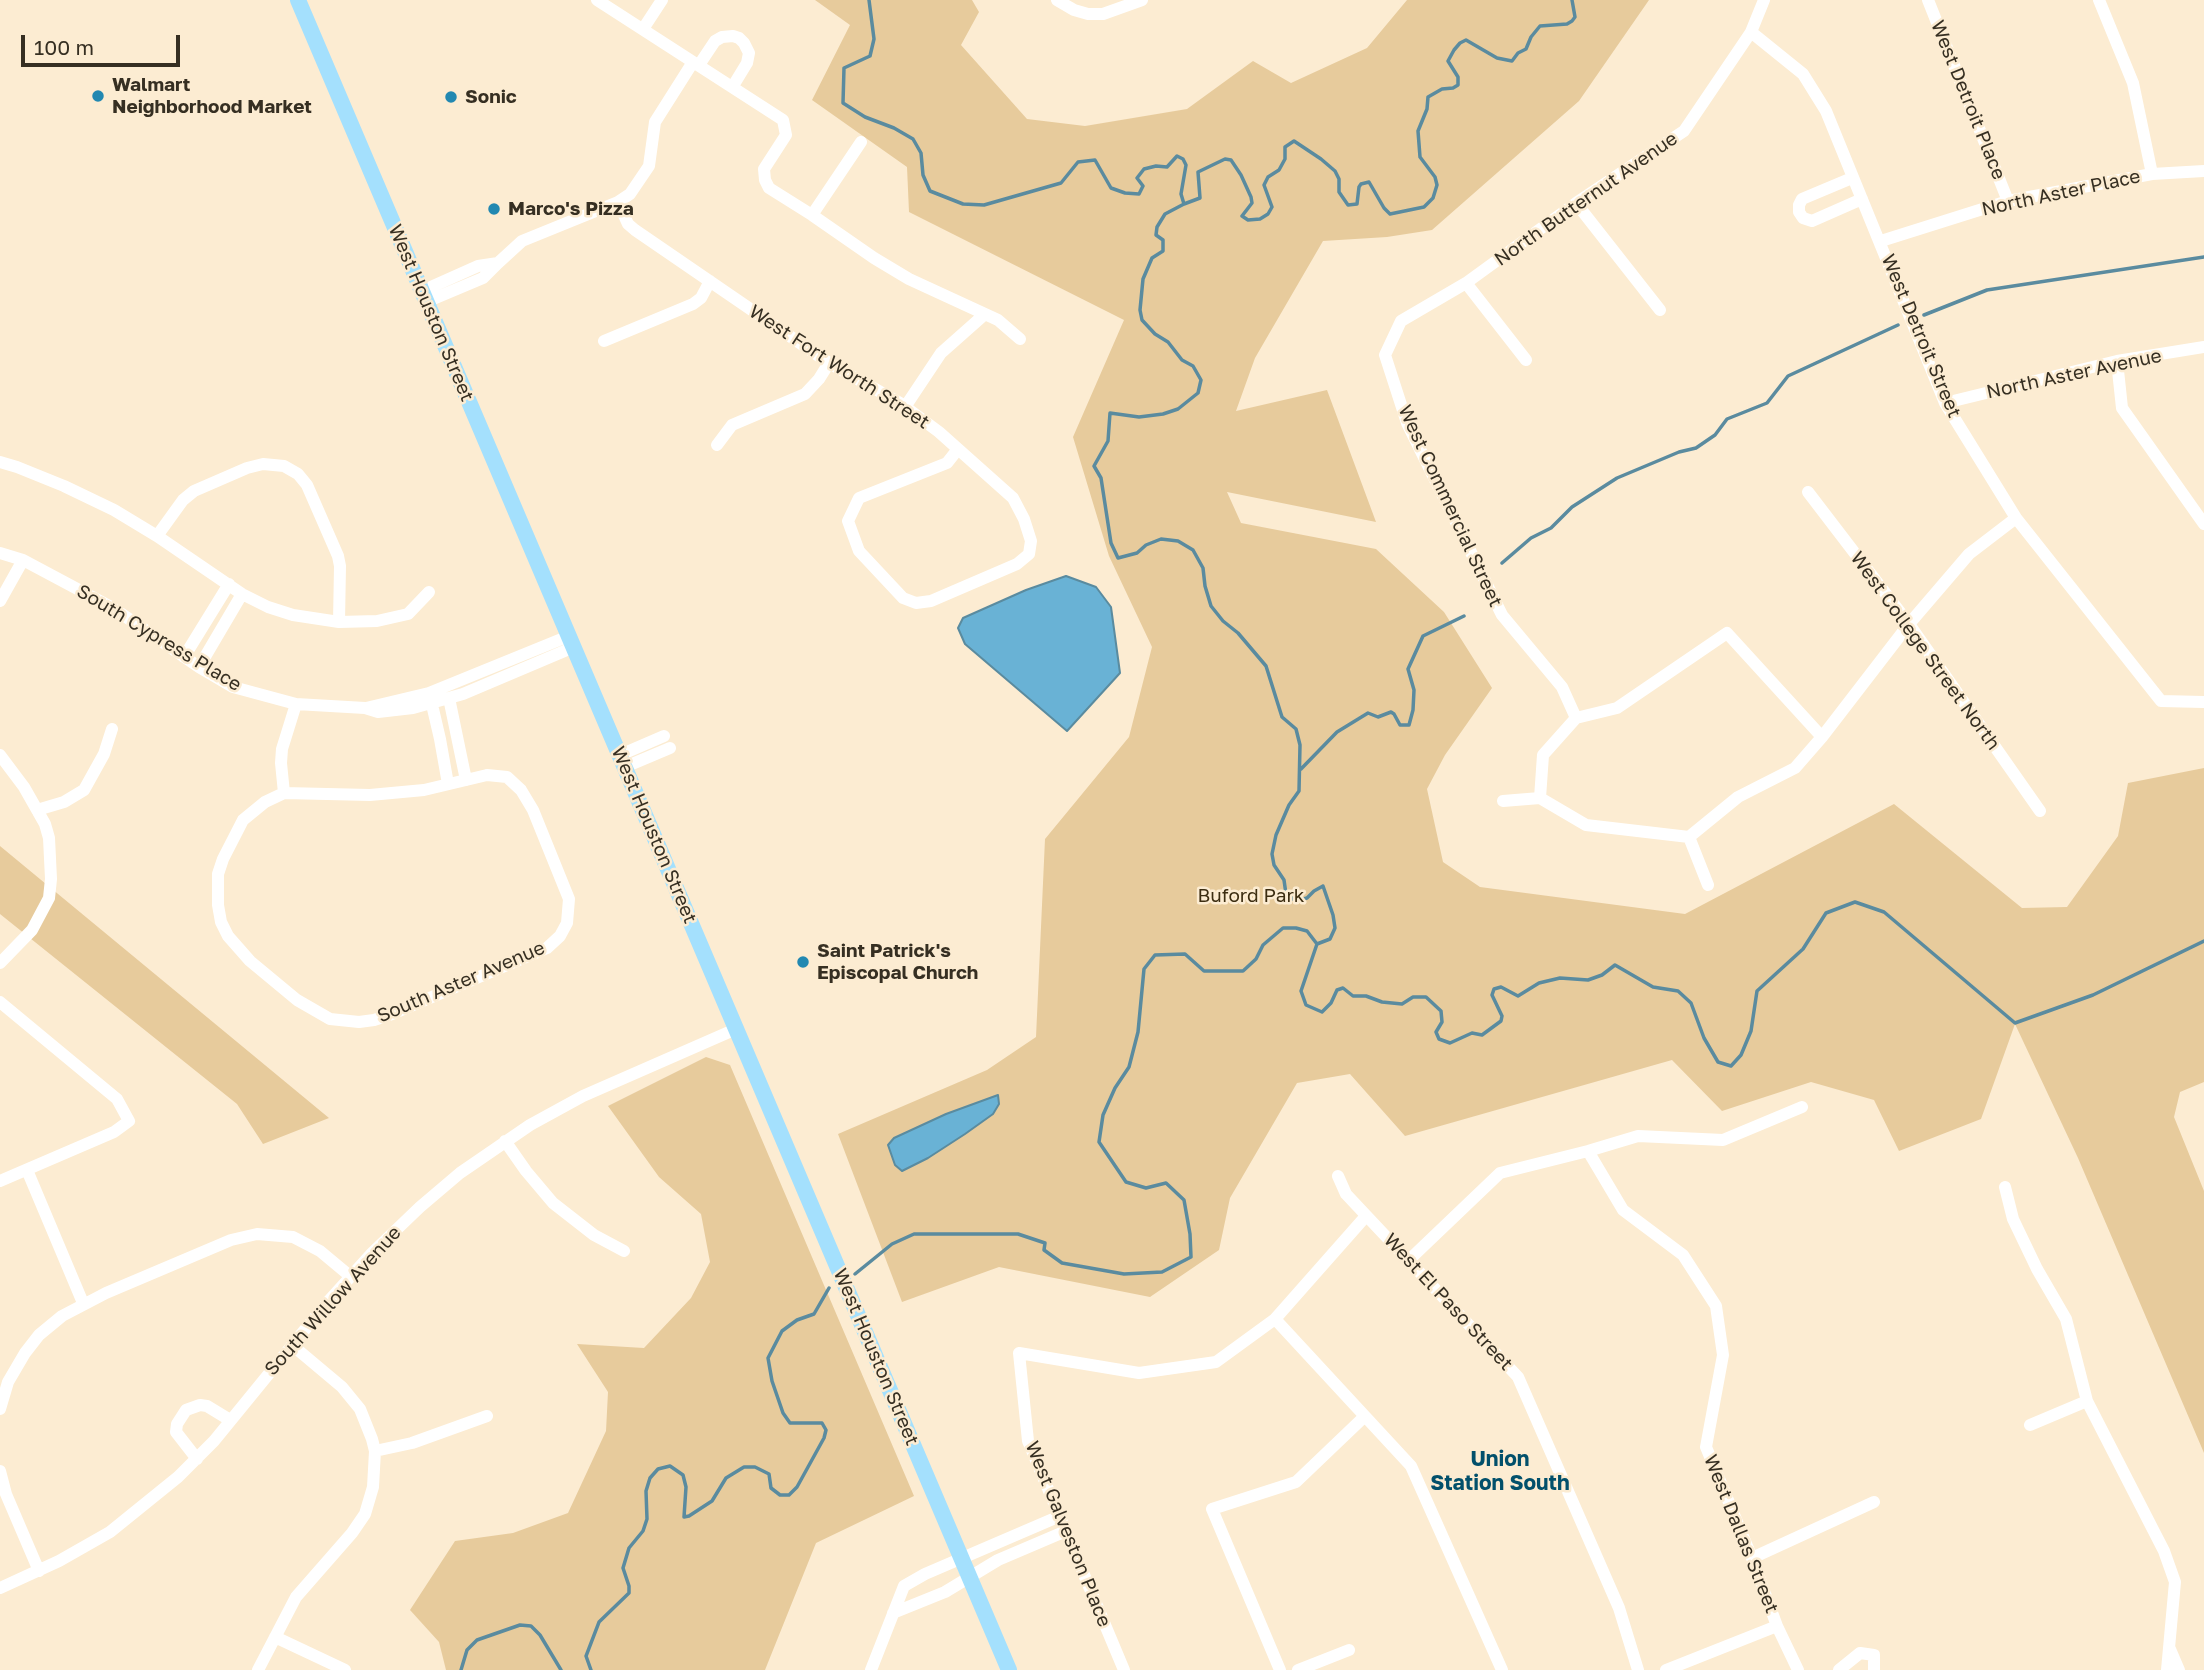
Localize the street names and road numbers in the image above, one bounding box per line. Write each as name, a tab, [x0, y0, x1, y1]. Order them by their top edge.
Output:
street label: West Detroit Place	[1926, 17, 2010, 183]
street label: North Butternut Avenue	[1490, 127, 1682, 271]
street label: North Aster Place	[1980, 165, 2142, 221]
street label: West Houston Street	[383, 221, 479, 405]
street label: West Detroit Street	[1876, 251, 1966, 421]
street label: West Fort Worth Street	[745, 300, 933, 434]
street label: North Aster Avenue	[1984, 344, 2164, 404]
street label: West Commercial Street	[1393, 401, 1507, 611]
street label: West College Street North	[1845, 547, 2005, 755]
street label: South Cypress Place	[73, 580, 245, 696]
street label: West Houston Street	[606, 743, 702, 927]
street label: South Aster Avenue	[374, 936, 548, 1028]
street label: South Willow Avenue	[260, 1222, 406, 1380]
street label: West El Paso Street	[1379, 1229, 1517, 1375]
street label: West Houston Street	[828, 1265, 924, 1449]
street label: West Galveston Place	[1020, 1438, 1116, 1630]
street label: West Dallas Street	[1699, 1451, 1783, 1617]

